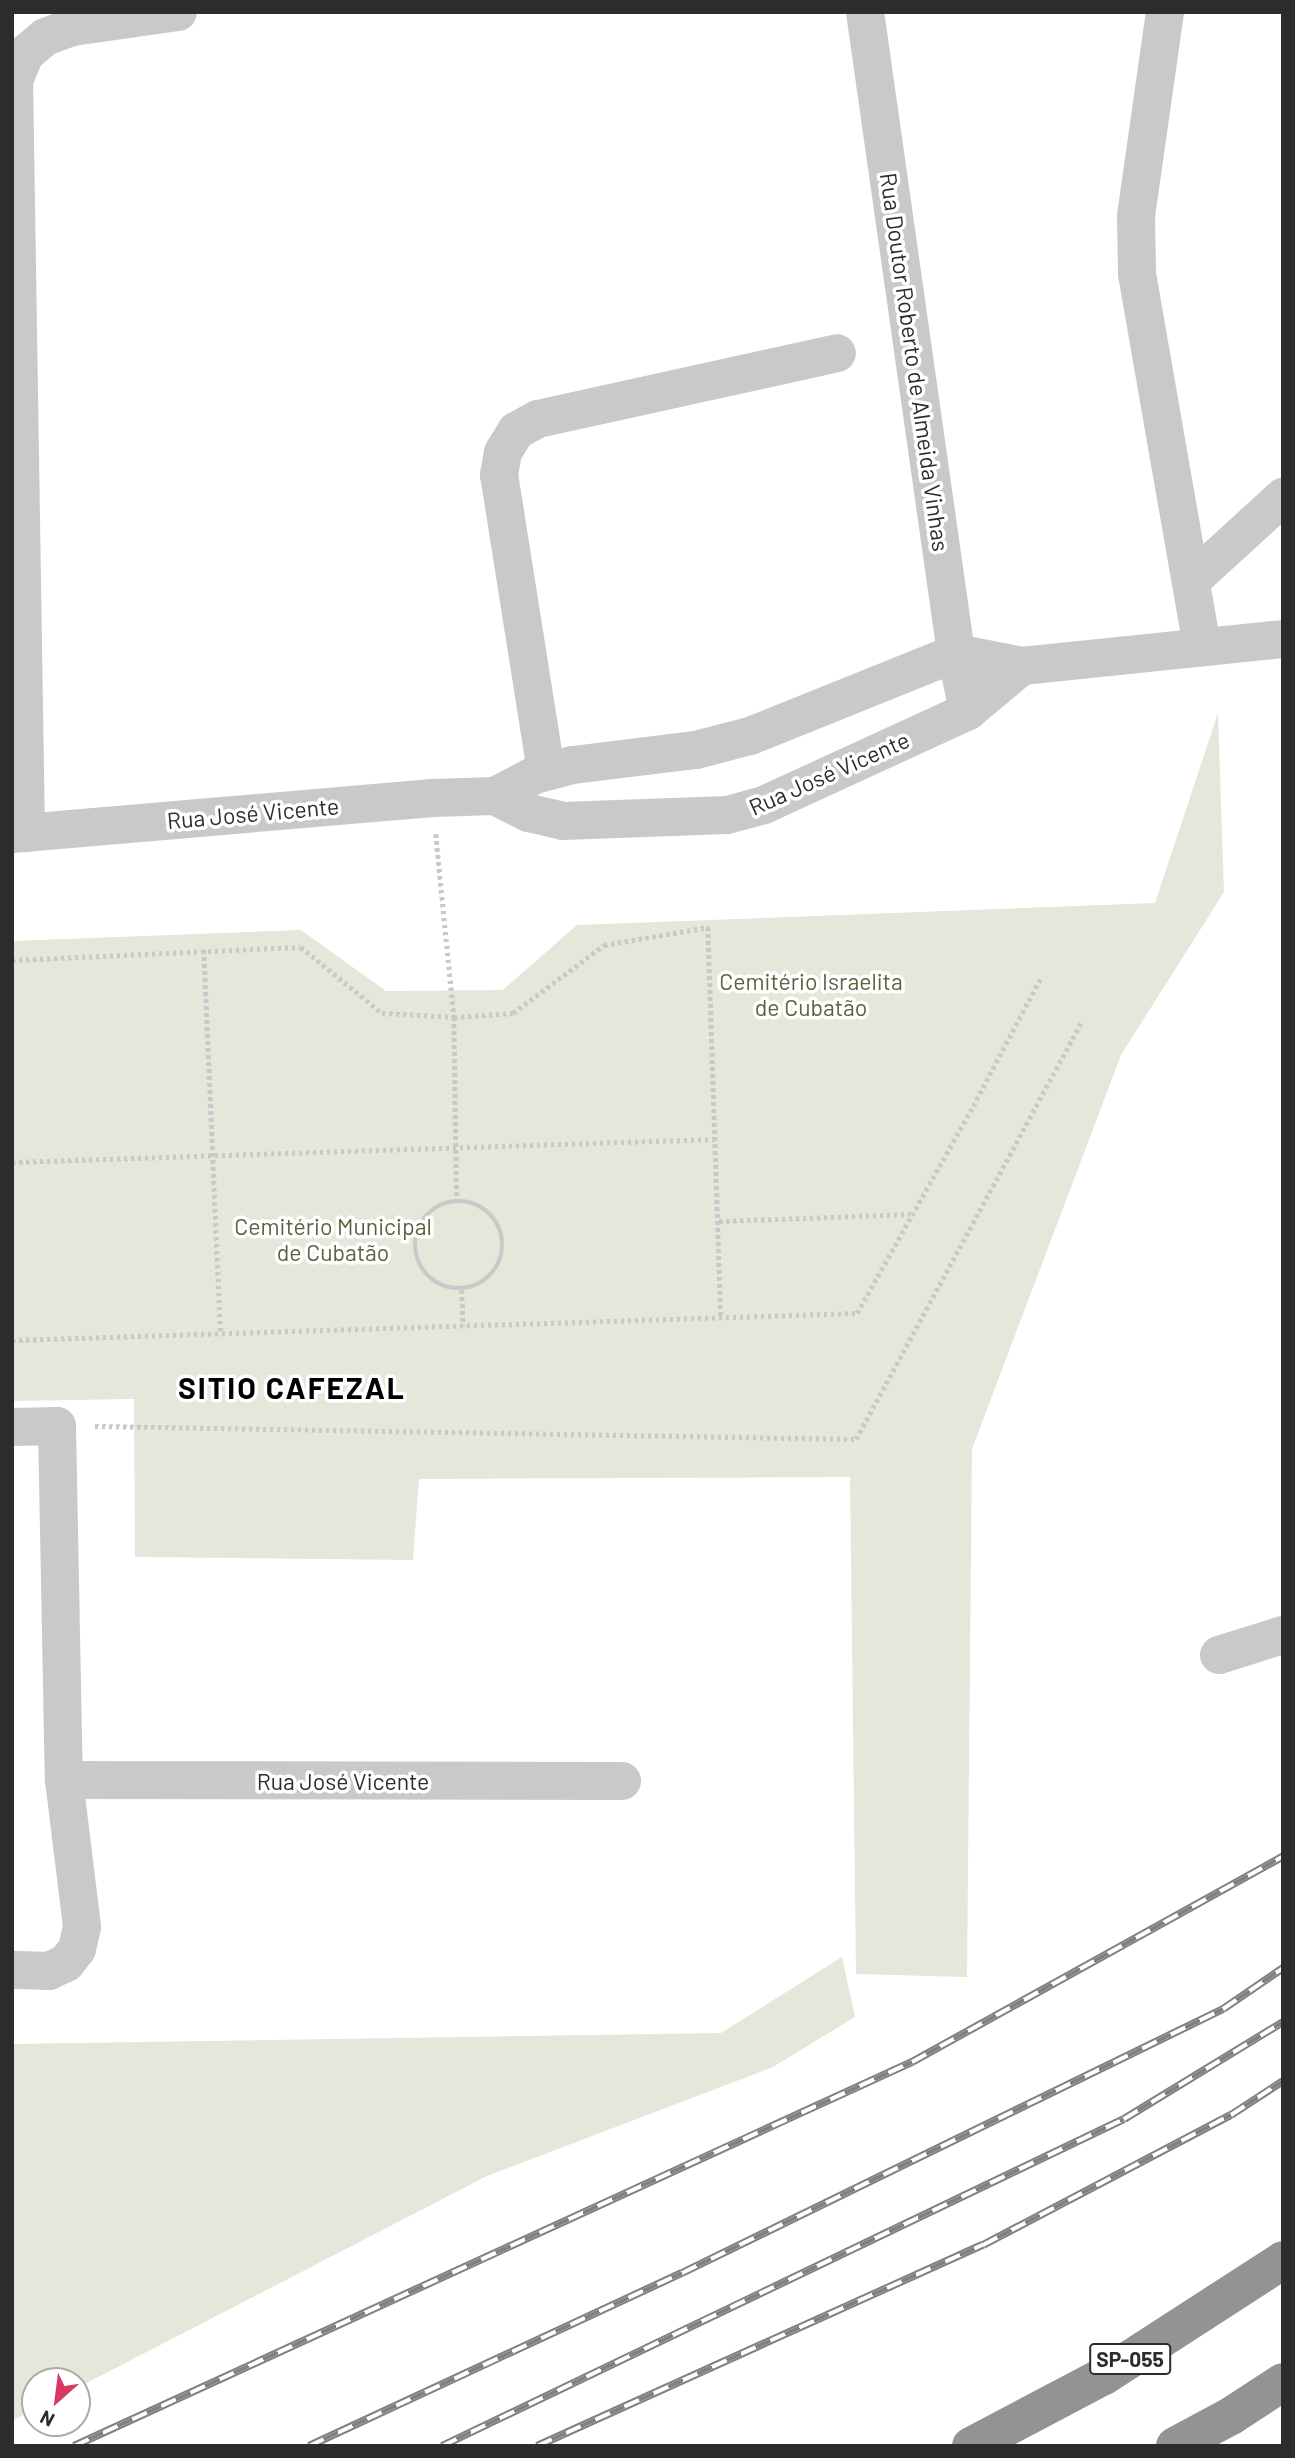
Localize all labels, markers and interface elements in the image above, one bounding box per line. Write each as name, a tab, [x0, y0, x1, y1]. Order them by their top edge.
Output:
street label: Rua Doutor Roberto de Almeida Vinhas	[875, 171, 955, 553]
street label: Rua José Vicente	[744, 725, 914, 821]
street label: Rua José Vicente	[166, 792, 340, 834]
park label: Cemitério Israelita de Cubatão	[719, 967, 903, 1021]
park label: Cemitério Municipal de Cubatão	[234, 1212, 432, 1266]
district label: SITIO CAFEZAL	[180, 1369, 404, 1405]
street label: Rua José Vicente	[257, 1767, 429, 1795]
road number: SP-055	[1088, 2342, 1172, 2376]
north arrow	[21, 2367, 91, 2437]
text: N	[36, 2406, 58, 2432]

